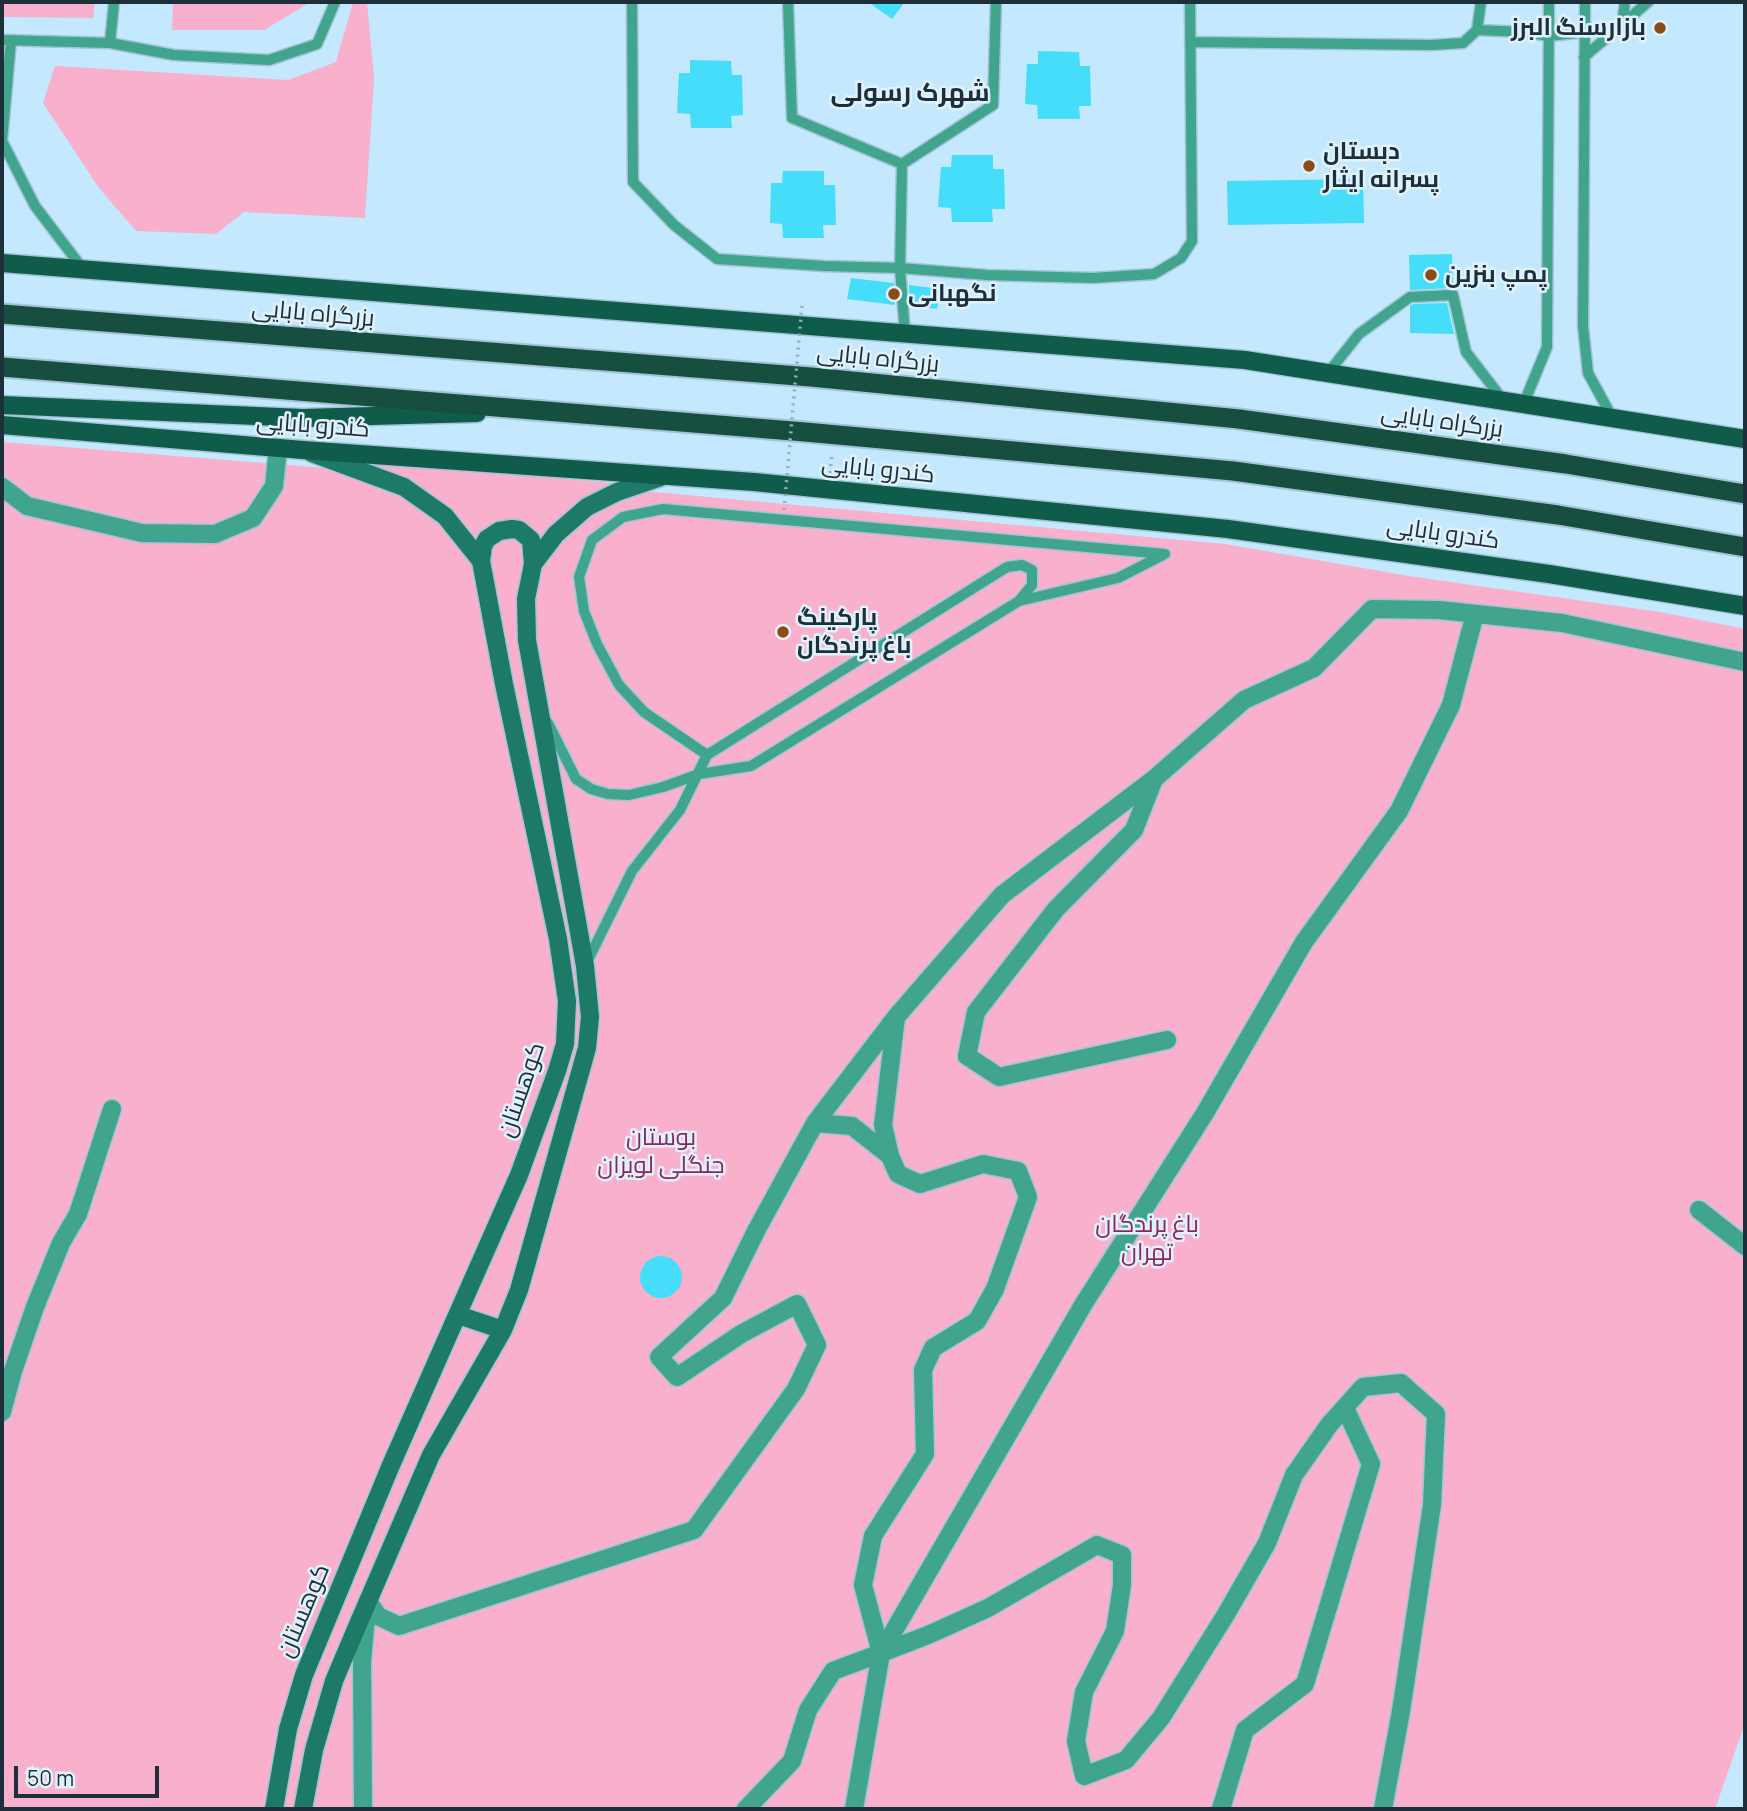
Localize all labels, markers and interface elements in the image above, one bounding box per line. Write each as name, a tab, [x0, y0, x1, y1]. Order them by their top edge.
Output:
place label: بازارسنگ البرز	[1511, 14, 1646, 42]
marker: بازارسنگ البرز	[1652, 20, 1668, 36]
district label: شهرک رسولی	[830, 78, 990, 110]
place label: دبستان پسرانه ایثار	[1323, 138, 1439, 194]
marker: دبستان پسرانه ایثار	[1301, 158, 1317, 174]
place label: پمپ بنزین	[1445, 261, 1547, 289]
marker: پمپ بنزین	[1423, 267, 1439, 283]
place label: نگهبانی	[908, 280, 996, 308]
marker: نگهبانی	[886, 286, 902, 302]
street label: بزرگراه بابایی	[250, 294, 376, 334]
street label: بزرگراه بابایی	[815, 338, 941, 380]
street label: بزرگراه بابایی	[1379, 399, 1505, 445]
street label: کندرو بابایی	[255, 408, 371, 444]
street label: کندرو بابایی	[820, 450, 936, 490]
street label: کندرو بابایی	[1385, 512, 1501, 556]
place label: پارکینگ باغ پرندگان	[797, 604, 912, 660]
marker: پارکینگ باغ پرندگان	[775, 624, 791, 640]
street label: کوهستان	[492, 1039, 552, 1141]
park label: بوستان جنگلی لویزان	[597, 1124, 725, 1180]
park label: باغ پرندگان تهران	[1095, 1211, 1199, 1267]
street label: کوهستان	[271, 1560, 337, 1662]
scale bar	[18, 1752, 163, 1796]
text: 50 m	[27, 1764, 74, 1792]

